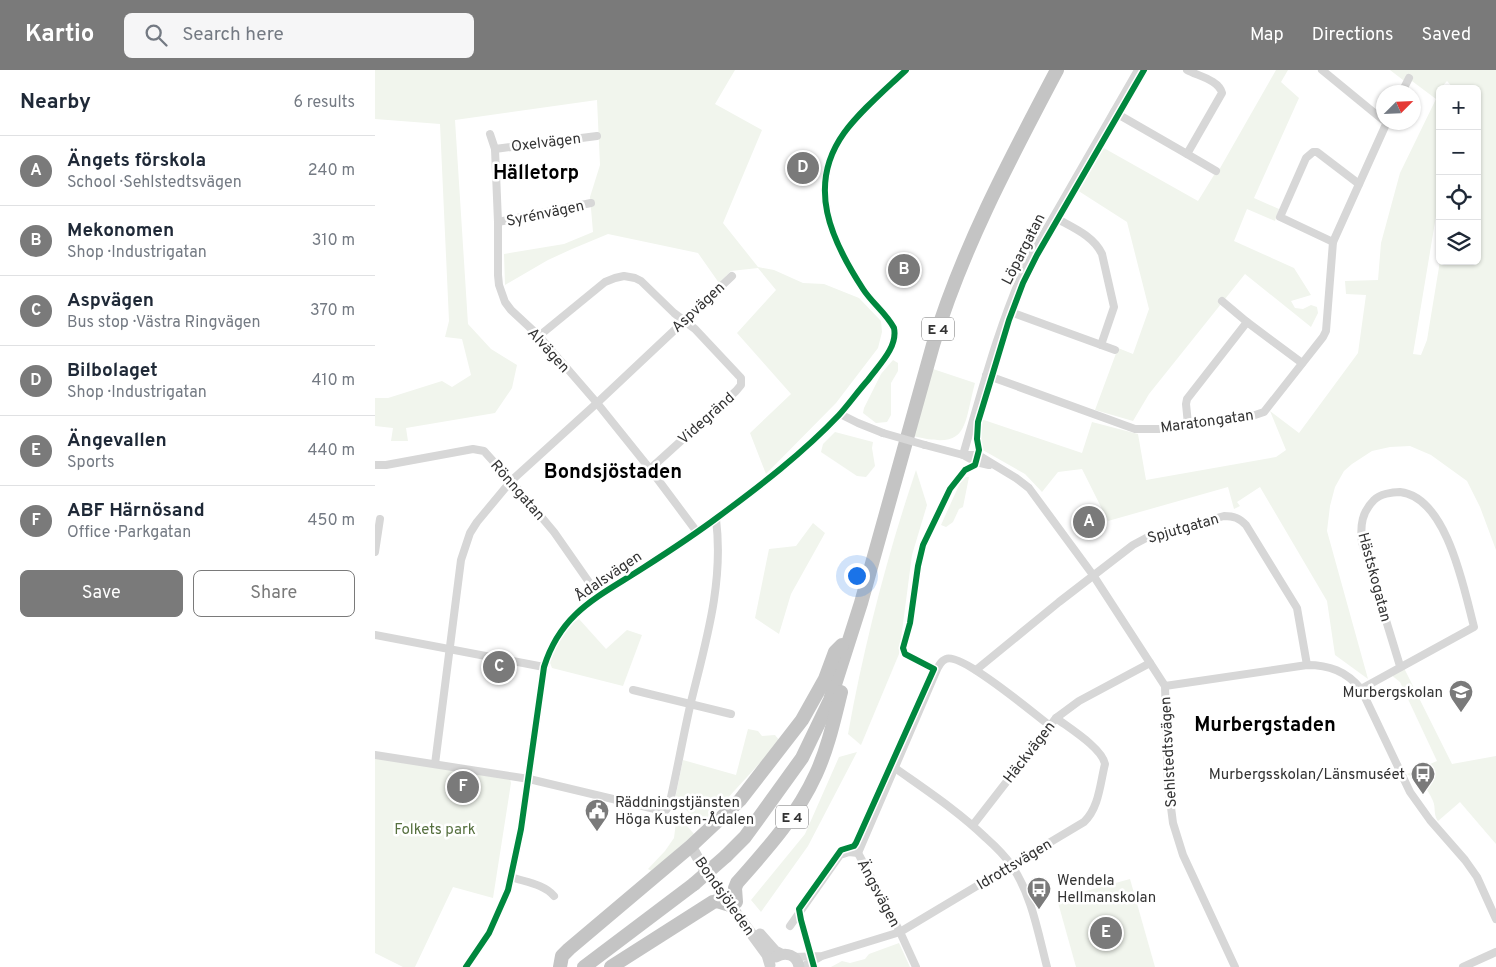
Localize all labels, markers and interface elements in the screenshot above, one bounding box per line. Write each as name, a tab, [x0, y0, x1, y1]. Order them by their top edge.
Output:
search box	[124, 13, 474, 58]
text: Kartio	[25, 20, 94, 50]
icon: search	[142, 21, 170, 49]
text: Search here	[182, 23, 284, 47]
text: Map	[1250, 24, 1284, 47]
text: Directions	[1312, 24, 1394, 47]
text: Saved	[1422, 24, 1471, 47]
north arrow	[1376, 85, 1421, 130]
map controls	[1436, 85, 1481, 265]
button: +	[1436, 85, 1481, 130]
text: Nearby	[20, 89, 91, 116]
text: 6 results	[293, 93, 355, 113]
street label: Oxelvägen	[510, 130, 582, 157]
button: −	[1436, 130, 1481, 175]
text: Ängets förskola	[67, 149, 206, 173]
pin: D	[787, 149, 819, 187]
text: A	[30, 161, 42, 181]
text: 240 m	[308, 161, 355, 181]
district label: Hälletorp	[493, 161, 579, 187]
text: School · Sehlstedtsvägen	[67, 173, 242, 193]
button: locate	[1436, 175, 1481, 220]
street label: Syrénvägen	[505, 197, 586, 232]
street label: Löpargatan	[998, 211, 1050, 288]
text: Mekonomen	[67, 219, 174, 243]
button: layers	[1436, 220, 1481, 265]
text: B	[30, 231, 42, 251]
text: 310 m	[312, 231, 355, 251]
text: Shop · Industrigatan	[67, 243, 207, 263]
pin: B	[888, 251, 920, 289]
street label: Aspvägen	[668, 279, 730, 338]
text: Aspvägen	[67, 289, 154, 313]
text: C	[31, 301, 41, 321]
text: 370 m	[310, 301, 355, 321]
text: Bus stop · Västra Ringvägen	[67, 313, 261, 333]
road number: E 4	[922, 318, 954, 340]
street label: Alvägen	[523, 324, 573, 378]
text: Bilbolaget	[67, 359, 158, 383]
text: D	[30, 371, 42, 391]
text: 410 m	[312, 371, 355, 391]
text: Shop · Industrigatan	[67, 383, 207, 403]
street label: Videgränd	[675, 389, 739, 449]
street label: Maratongatan	[1160, 407, 1255, 438]
text: Ängevallen	[67, 429, 167, 453]
text: E	[31, 441, 41, 461]
text: 440 m	[308, 441, 355, 461]
text: Sports	[67, 453, 115, 473]
street label: Rönngatan	[485, 457, 548, 525]
district label: Bondsjöstaden	[544, 460, 682, 486]
text: ABF Härnösand	[67, 499, 205, 523]
pin: A	[1073, 503, 1105, 541]
street label: Spjutgatan	[1145, 510, 1221, 549]
text: F	[31, 511, 41, 531]
text: 450 m	[308, 511, 355, 531]
text: Office · Parkgatan	[67, 523, 191, 543]
street label: Hästskogatan	[1352, 531, 1395, 624]
street label: Ådalsvägen	[571, 548, 646, 607]
your location	[844, 563, 870, 589]
button: Save	[20, 570, 183, 617]
button: Share	[193, 570, 355, 617]
pin: C	[483, 648, 515, 686]
school or university icon: Murbergskolan	[1448, 679, 1474, 713]
place label: Murbergskolan	[1342, 684, 1443, 703]
street label: Sehlstedtsvägen	[1157, 696, 1182, 808]
district label: Murbergstaden	[1194, 713, 1336, 739]
street label: Häckvägen	[1000, 718, 1060, 788]
bus stop icon: Murbergsskolan/Länsmuséet	[1410, 761, 1436, 795]
place label: Murbergsskolan/Länsmuséet	[1209, 766, 1405, 785]
pin: F	[447, 768, 479, 806]
place label: Räddningstjänsten Höga Kusten-Ådalen	[615, 794, 754, 830]
public building icon: Räddningstjänsten Höga Kusten-Ådalen	[584, 798, 610, 832]
road number: E 4	[776, 806, 808, 829]
park label: Folkets park	[394, 821, 476, 840]
street label: Idrottsvägen	[974, 835, 1056, 895]
street label: Bondsjöleden	[690, 854, 758, 940]
street label: Ängsvägen	[852, 856, 904, 931]
place label: Wendela Hellmanskolan	[1057, 872, 1156, 908]
bus stop icon: Wendela Hellmanskolan	[1026, 876, 1052, 910]
pin: E	[1090, 914, 1122, 952]

